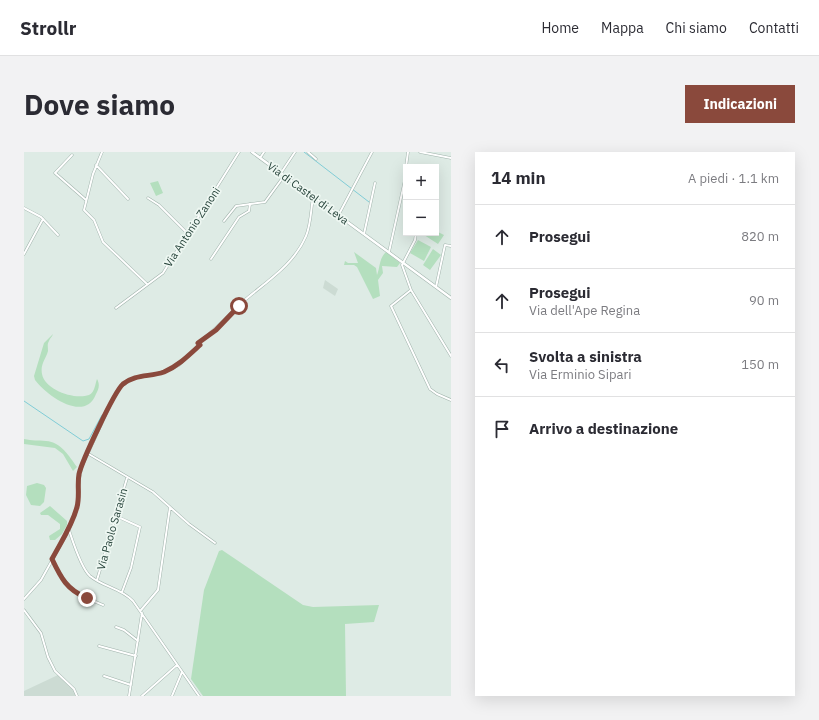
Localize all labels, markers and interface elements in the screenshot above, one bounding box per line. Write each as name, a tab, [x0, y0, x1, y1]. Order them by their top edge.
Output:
text: Strollr	[20, 16, 76, 40]
text: Home	[541, 19, 579, 37]
text: Mappa	[601, 19, 644, 37]
text: Chi siamo	[666, 19, 727, 37]
text: Contatti	[749, 19, 799, 37]
button: Indicazioni	[685, 85, 795, 123]
text: Dove siamo	[24, 86, 175, 123]
street label: Via di Castel di Leva	[265, 159, 352, 227]
map controls	[403, 164, 439, 236]
button: +	[403, 164, 439, 200]
text: 14 min	[491, 167, 546, 189]
text: A piedi · 1.1 km	[688, 170, 779, 187]
street label: Via Antonio Zanoni	[161, 184, 223, 270]
button: −	[403, 200, 439, 236]
icon: ahead	[491, 226, 513, 248]
text: Prosegui	[529, 227, 591, 246]
text: 820 m	[741, 228, 779, 245]
text: Prosegui	[529, 283, 591, 302]
icon: ahead	[491, 290, 513, 312]
text: 90 m	[749, 292, 779, 309]
route start	[230, 297, 248, 315]
text: Via dell'Ape Regina	[529, 302, 640, 319]
text: Svolta a sinistra	[529, 347, 642, 366]
icon: left	[491, 354, 513, 376]
text: 150 m	[741, 356, 779, 373]
text: Via Erminio Sipari	[529, 366, 631, 383]
icon: arrive	[491, 418, 513, 440]
text: Arrivo a destinazione	[529, 419, 678, 438]
street label: Via Paolo Sarasin	[94, 486, 130, 572]
route end	[78, 589, 96, 607]

